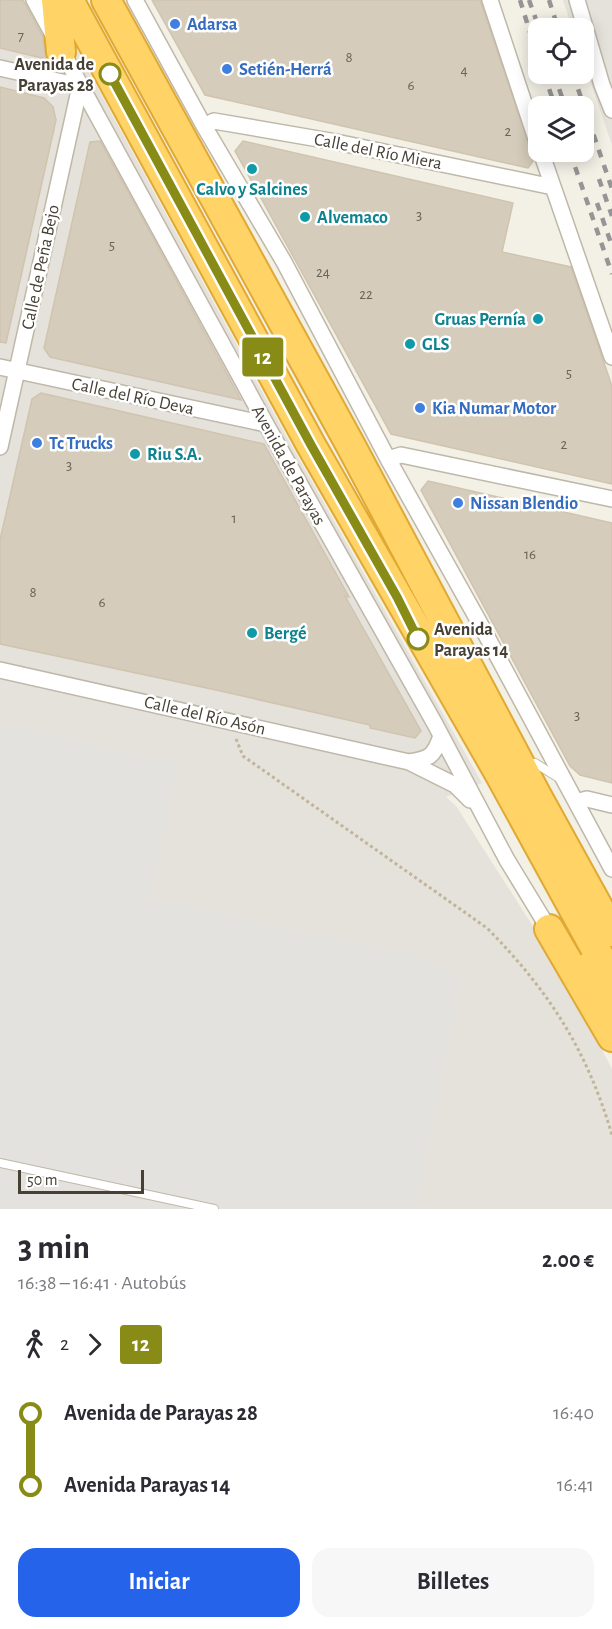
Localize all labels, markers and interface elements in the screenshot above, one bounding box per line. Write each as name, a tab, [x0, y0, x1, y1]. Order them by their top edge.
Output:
place label: Adarsa	[187, 16, 238, 34]
marker: Adarsa	[168, 17, 182, 31]
map controls	[528, 18, 594, 162]
button: locate	[528, 18, 594, 84]
house number: 7	[18, 29, 24, 44]
house number: 8	[345, 50, 353, 65]
place label: Avenida de Parayas 28	[14, 56, 94, 95]
place label: Setién-Herrá	[239, 61, 332, 79]
marker: Setién-Herrá	[220, 62, 234, 76]
marker: Avenida de Parayas 28	[99, 63, 121, 85]
house number: 4	[460, 63, 468, 78]
house number: 6	[407, 78, 415, 93]
button: layers	[528, 96, 594, 162]
house number: 2	[505, 124, 512, 139]
street label: Calle del Río Miera	[312, 131, 443, 173]
marker: Calvo y Salcines	[245, 162, 259, 176]
place label: Calvo y Salcines	[196, 181, 308, 199]
street label: Calle de Peña Bejo	[19, 203, 63, 331]
house number: 3	[416, 208, 422, 223]
place label: Alvemaco	[317, 209, 388, 227]
marker: Alvemaco	[298, 210, 312, 224]
house number: 5	[109, 238, 115, 253]
house number: 24	[316, 265, 330, 280]
house number: 22	[359, 287, 373, 302]
place label: Gruas Pernía	[435, 311, 526, 329]
marker: Gruas Pernía	[531, 312, 545, 326]
place label: GLS	[422, 336, 450, 354]
marker: GLS	[403, 337, 417, 351]
line badge: 12	[236, 338, 290, 376]
text: 12	[254, 347, 272, 368]
house number: 5	[566, 366, 572, 381]
street label: Calle del Río Deva	[70, 375, 196, 419]
place label: Kia Numar Motor	[432, 400, 557, 418]
marker: Kia Numar Motor	[413, 401, 427, 415]
street label: Avenida de Parayas	[248, 403, 328, 528]
place label: Tc Trucks	[49, 435, 113, 453]
marker: Tc Trucks	[30, 436, 44, 450]
house number: 2	[561, 437, 568, 452]
place label: Riu S.A.	[147, 446, 202, 464]
marker: Riu S.A.	[128, 447, 142, 461]
house number: 3	[66, 458, 72, 473]
place label: Nissan Blendio	[470, 495, 578, 513]
marker: Nissan Blendio	[451, 496, 465, 510]
house number: 1	[231, 511, 237, 526]
house number: 16	[524, 547, 536, 562]
house number: 8	[29, 585, 37, 600]
house number: 6	[98, 595, 106, 610]
place label: Avenida Parayas 14	[434, 621, 508, 660]
place label: Bergé	[264, 625, 306, 643]
marker: Bergé	[245, 626, 259, 640]
marker: Avenida Parayas 14	[407, 628, 429, 650]
street label: Calle del Río Asón	[142, 693, 267, 739]
house number: 3	[574, 708, 580, 723]
scale bar	[18, 1167, 144, 1194]
text: 50 m	[27, 1172, 58, 1188]
text: 3 min	[18, 1232, 90, 1265]
text: 2.00 €	[542, 1249, 594, 1271]
text: 16:38 – 16:41 · Autobús	[18, 1273, 186, 1293]
icon: walk	[18, 1328, 51, 1361]
icon: forward	[78, 1328, 111, 1361]
text: 2	[60, 1334, 69, 1354]
text: 12	[132, 1334, 150, 1355]
text: Avenida de Parayas 28	[64, 1402, 258, 1424]
text: 16:40	[553, 1403, 594, 1423]
text: Avenida Parayas 14	[64, 1474, 230, 1496]
text: 16:41	[557, 1475, 594, 1495]
button: Iniciar	[18, 1548, 300, 1617]
button: Billetes	[312, 1548, 594, 1617]

